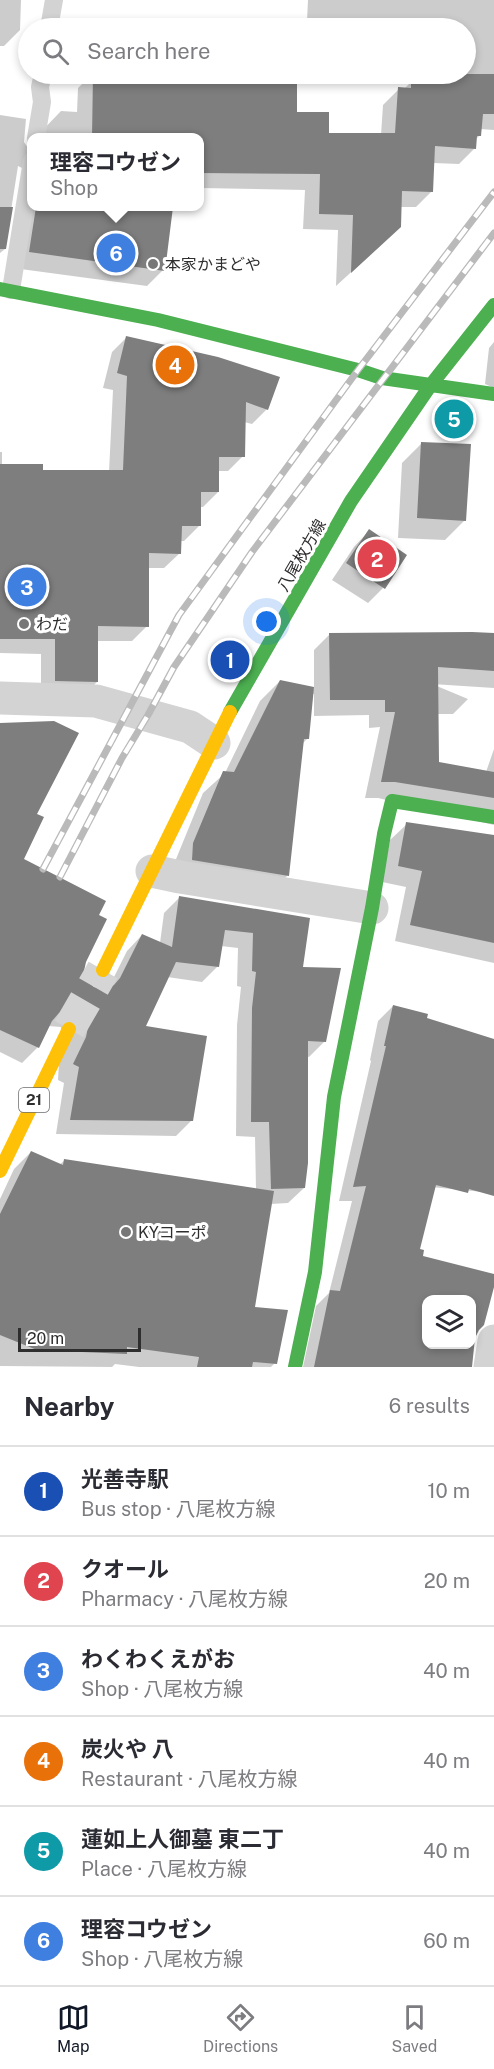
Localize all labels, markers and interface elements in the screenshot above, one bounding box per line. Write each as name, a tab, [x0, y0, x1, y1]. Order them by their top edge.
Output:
search box	[18, 18, 476, 84]
icon: search	[39, 35, 72, 68]
text: Search here	[87, 38, 211, 64]
popup	[27, 133, 204, 211]
text: 理容コウゼン	[50, 149, 181, 175]
text: Shop	[50, 176, 98, 200]
pin: 6	[96, 230, 136, 276]
place label: 本家かまどや	[165, 255, 261, 274]
marker: 本家かまどや	[146, 257, 160, 271]
pin: 4	[156, 342, 195, 388]
pin: 5	[434, 396, 474, 442]
street label: 八尾枚方線	[273, 516, 330, 595]
pin: 2	[358, 536, 397, 582]
pin: 3	[8, 564, 46, 610]
your location	[252, 607, 281, 636]
place label: わだ	[36, 615, 68, 634]
marker: わだ	[17, 617, 31, 631]
pin: 1	[210, 638, 250, 682]
road number: 21	[19, 1088, 49, 1112]
place label: KYコーポ	[138, 1223, 207, 1242]
marker: KYコーポ	[119, 1225, 133, 1239]
map controls	[422, 1295, 476, 1349]
button: layers	[422, 1295, 476, 1349]
scale bar	[18, 1325, 141, 1352]
text: 20 m	[27, 1329, 64, 1348]
text: Nearby	[24, 1391, 114, 1422]
text: 6 results	[389, 1394, 470, 1418]
text: 光善寺駅	[81, 1466, 169, 1492]
text: 1	[39, 1479, 48, 1503]
text: 10 m	[427, 1479, 470, 1503]
text: Bus stop · 八尾枚方線	[81, 1497, 276, 1521]
text: クオール	[81, 1556, 169, 1582]
text: 2	[37, 1569, 50, 1593]
text: 20 m	[424, 1569, 470, 1593]
text: Pharmacy · 八尾枚方線	[81, 1587, 288, 1611]
text: わくわくえがお	[81, 1646, 235, 1672]
text: 3	[37, 1659, 50, 1683]
text: 40 m	[423, 1659, 470, 1683]
text: Shop · 八尾枚方線	[81, 1677, 243, 1701]
text: 炭火や 八	[81, 1736, 174, 1762]
text: 4	[37, 1749, 50, 1773]
text: 40 m	[423, 1749, 470, 1773]
text: Restaurant · 八尾枚方線	[81, 1767, 297, 1791]
text: 蓮如上人御墓 東二丁	[81, 1826, 284, 1852]
text: 5	[37, 1839, 50, 1863]
text: 40 m	[423, 1839, 470, 1863]
text: Place · 八尾枚方線	[81, 1857, 247, 1881]
text: 理容コウゼン	[81, 1916, 212, 1942]
text: 6	[37, 1929, 50, 1953]
text: 60 m	[423, 1929, 470, 1953]
text: Shop · 八尾枚方線	[81, 1947, 243, 1971]
tab: Map	[57, 2001, 90, 2056]
tab: Directions	[203, 2001, 278, 2056]
tab: Saved	[392, 2001, 437, 2056]

